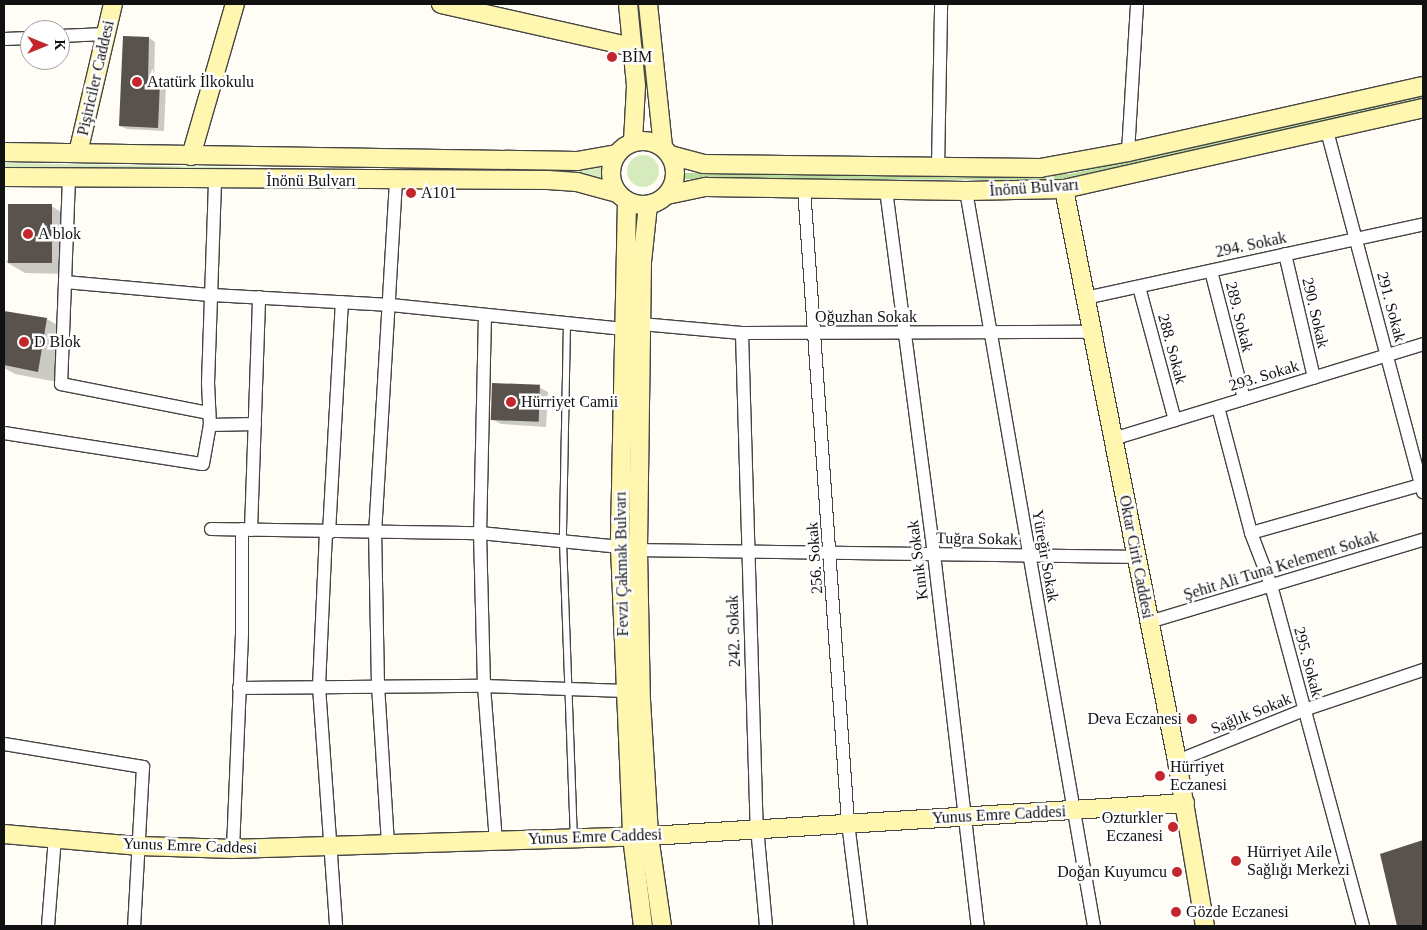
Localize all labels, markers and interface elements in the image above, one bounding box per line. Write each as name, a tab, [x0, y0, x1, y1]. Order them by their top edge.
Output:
street label: Pişiriciler Caddesi	[73, 18, 119, 138]
north arrow	[20, 20, 70, 70]
text: K	[52, 40, 67, 50]
place label: BİM	[622, 47, 652, 67]
marker: BİM	[606, 51, 618, 63]
place label: Atatürk İlkokulu	[147, 72, 254, 92]
marker: Atatürk İlkokulu	[131, 76, 143, 88]
street label: İnönü Bulvarı	[266, 171, 356, 191]
street label: İnönü Bulvarı	[989, 175, 1079, 201]
place label: A101	[421, 183, 457, 203]
marker: A101	[405, 187, 417, 199]
place label: A blok	[38, 224, 82, 244]
marker: A blok	[22, 228, 34, 240]
street label: 294. Sokak	[1214, 228, 1288, 262]
street label: 291. Sokak	[1372, 270, 1410, 344]
street label: 290. Sokak	[1298, 276, 1332, 350]
street label: 289. Sokak	[1221, 280, 1257, 354]
street label: Oğuzhan Sokak	[815, 307, 917, 327]
street label: 288. Sokak	[1153, 312, 1191, 386]
place label: D Blok	[34, 332, 81, 352]
marker: D Blok	[18, 336, 30, 348]
street label: 293. Sokak	[1227, 356, 1301, 396]
place label: Hürriyet Camii	[521, 392, 618, 412]
marker: Hürriyet Camii	[505, 396, 517, 408]
street label: Fevzi Çakmak Bulvarı	[611, 491, 633, 637]
street label: Oktar Cirit Caddesi	[1115, 494, 1157, 620]
street label: Yüreğir Sokak	[1027, 508, 1063, 604]
street label: Kınık Sokak	[904, 519, 932, 601]
street label: 256. Sokak	[803, 521, 827, 595]
street label: Şehit Ali Tuna Kelement Sokak	[1181, 527, 1381, 605]
street label: Tuğra Sokak	[936, 529, 1018, 549]
street label: 242. Sokak	[723, 595, 745, 667]
street label: 295. Sokak	[1289, 625, 1327, 699]
street label: Sağlık Sokak	[1208, 689, 1294, 739]
place label: Deva Eczanesi	[1087, 709, 1182, 729]
marker: Deva Eczanesi	[1186, 713, 1198, 725]
place label: Hürriyet Eczanesi	[1170, 757, 1227, 795]
marker: Hürriyet Eczanesi	[1154, 770, 1166, 782]
street label: Yunus Emre Caddesi	[931, 802, 1067, 828]
place label: Ozturkler Eczanesi	[1102, 808, 1163, 846]
marker: Ozturkler Eczanesi	[1167, 821, 1179, 833]
street label: Yunus Emre Caddesi	[528, 825, 662, 849]
street label: Yunus Emre Caddesi	[123, 834, 257, 858]
place label: Hürriyet Aile Sağlığı Merkezi	[1247, 842, 1350, 880]
marker: Hürriyet Aile Sağlığı Merkezi	[1229, 854, 1243, 868]
place label: Doğan Kuyumcu	[1057, 862, 1167, 882]
marker: Doğan Kuyumcu	[1171, 866, 1183, 878]
place label: Gözde Eczanesi	[1186, 902, 1289, 922]
marker: Gözde Eczanesi	[1170, 906, 1182, 918]

